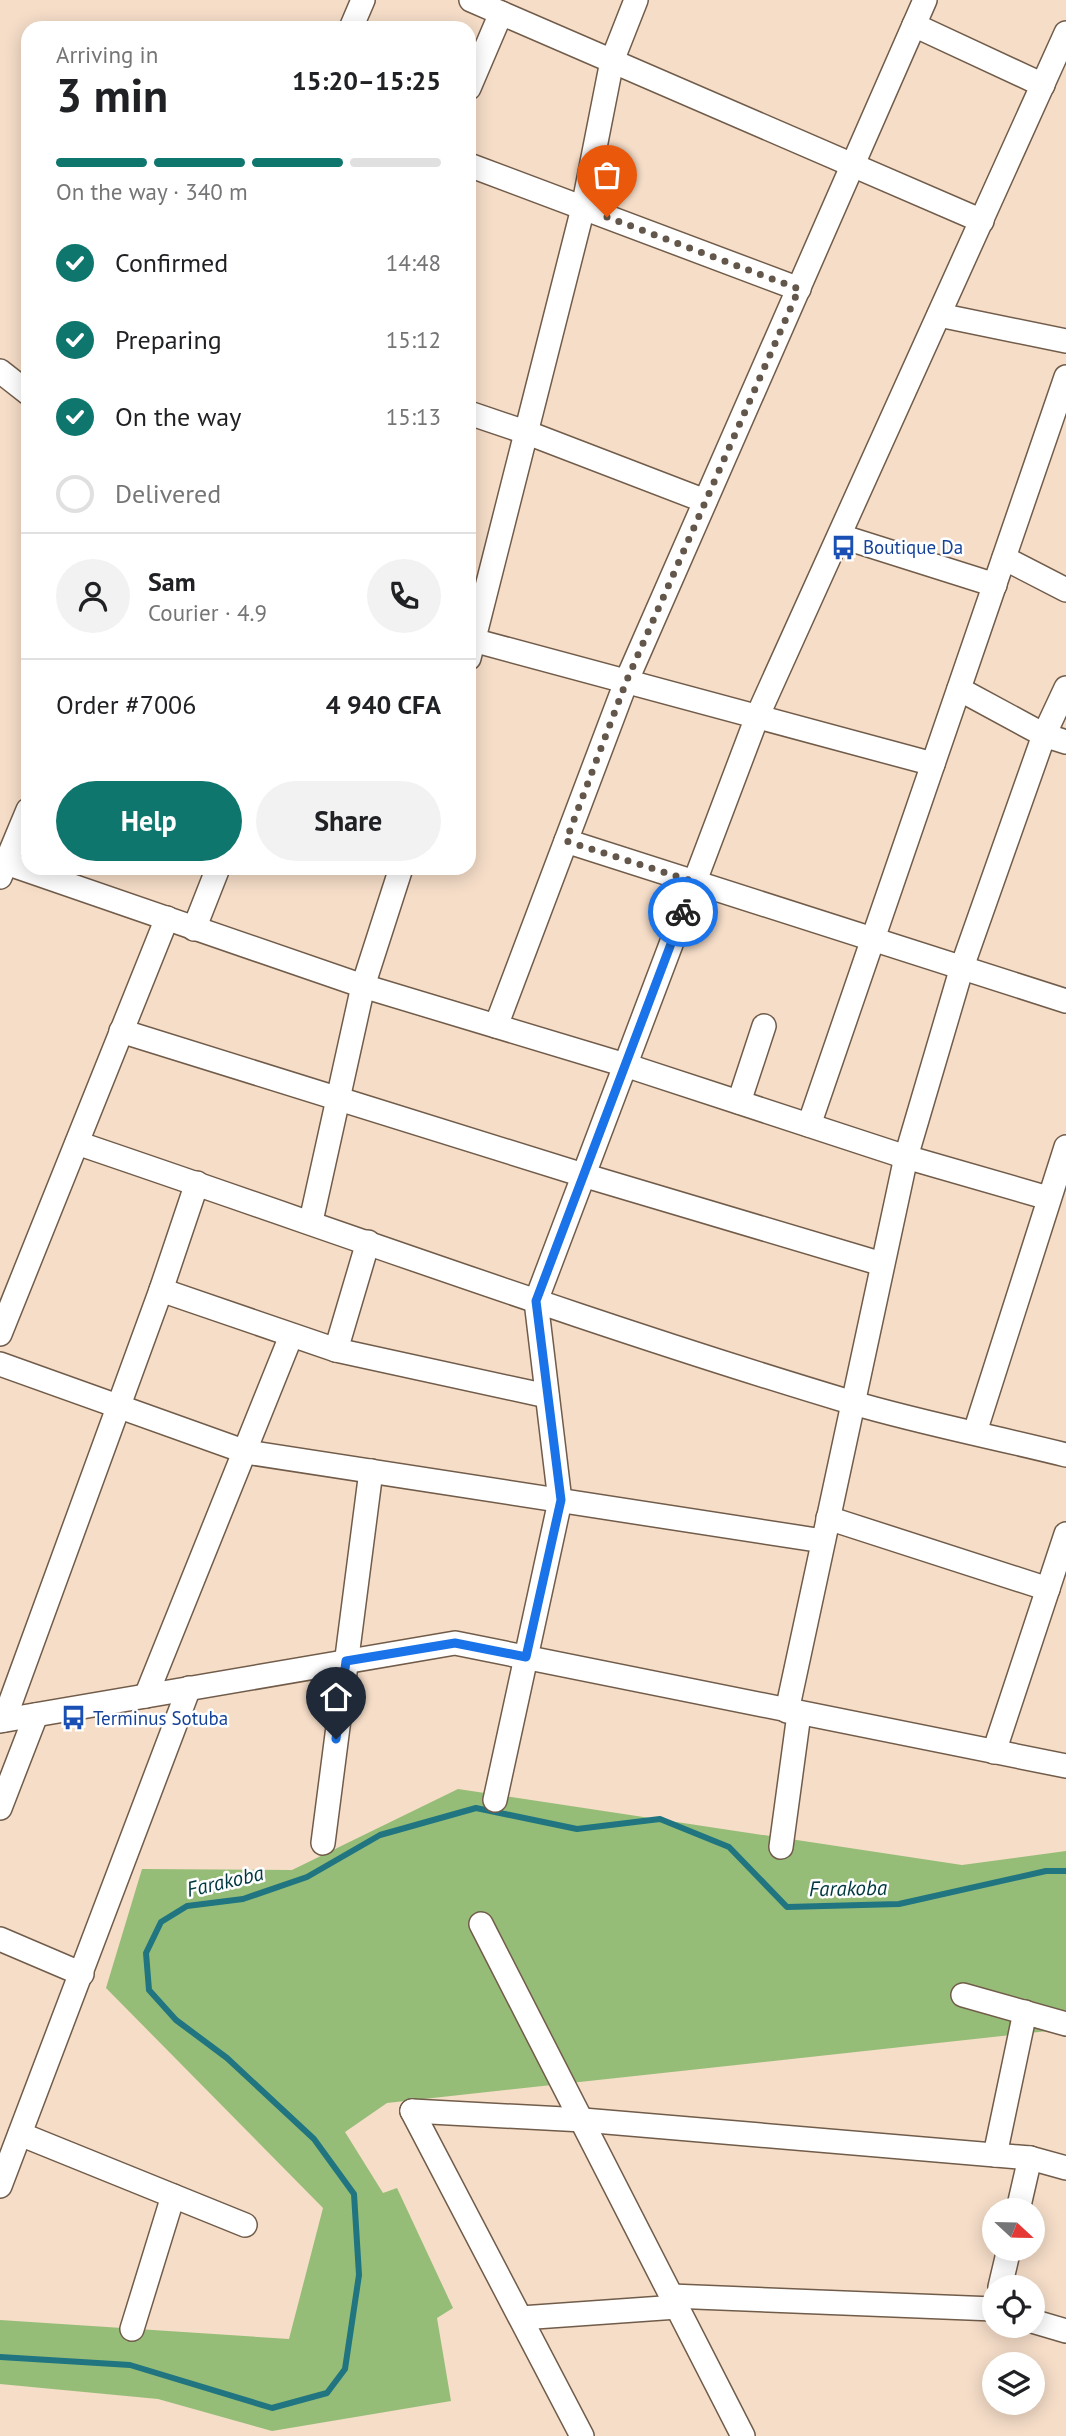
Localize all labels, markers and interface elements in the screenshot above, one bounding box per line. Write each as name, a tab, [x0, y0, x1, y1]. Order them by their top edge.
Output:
text: Arriving in	[56, 40, 158, 69]
text: 15:20–15:25	[292, 64, 441, 97]
text: 3 min	[56, 65, 168, 125]
pin	[577, 145, 637, 217]
icon: bag	[588, 156, 626, 194]
text: On the way · 340 m	[56, 177, 248, 206]
icon: check	[56, 244, 94, 282]
text: Confirmed	[115, 246, 228, 279]
text: 14:48	[386, 248, 441, 277]
icon: check	[56, 321, 94, 359]
text: Preparing	[115, 323, 222, 356]
text: 15:12	[386, 325, 441, 354]
icon: check	[56, 398, 94, 436]
text: On the way	[115, 400, 241, 433]
text: 15:13	[386, 402, 441, 431]
text: Delivered	[115, 477, 221, 510]
bus stop icon: Boutique Da	[829, 533, 857, 561]
place label: Boutique Da	[863, 535, 963, 559]
button: person	[56, 559, 130, 633]
button: phone	[367, 559, 441, 633]
text: Sam	[148, 565, 196, 598]
text: Courier · 4.9	[148, 598, 267, 627]
text: Order #7006	[56, 688, 196, 721]
text: 4 940 CFA	[326, 688, 441, 721]
button: Help	[56, 781, 242, 861]
button: Share	[256, 781, 441, 861]
courier	[648, 877, 718, 947]
icon: bike	[664, 893, 702, 931]
pin	[306, 1667, 366, 1739]
icon: home	[317, 1678, 355, 1716]
bus stop icon: Terminus Sotuba	[59, 1704, 87, 1732]
place label: Terminus Sotuba	[93, 1706, 228, 1730]
water label: Farakoba	[184, 1859, 267, 1903]
water label: Farakoba	[809, 1874, 888, 1902]
north arrow	[982, 2198, 1045, 2261]
map controls	[982, 2198, 1045, 2415]
button: locate	[982, 2275, 1045, 2338]
button: layers	[982, 2352, 1045, 2415]

